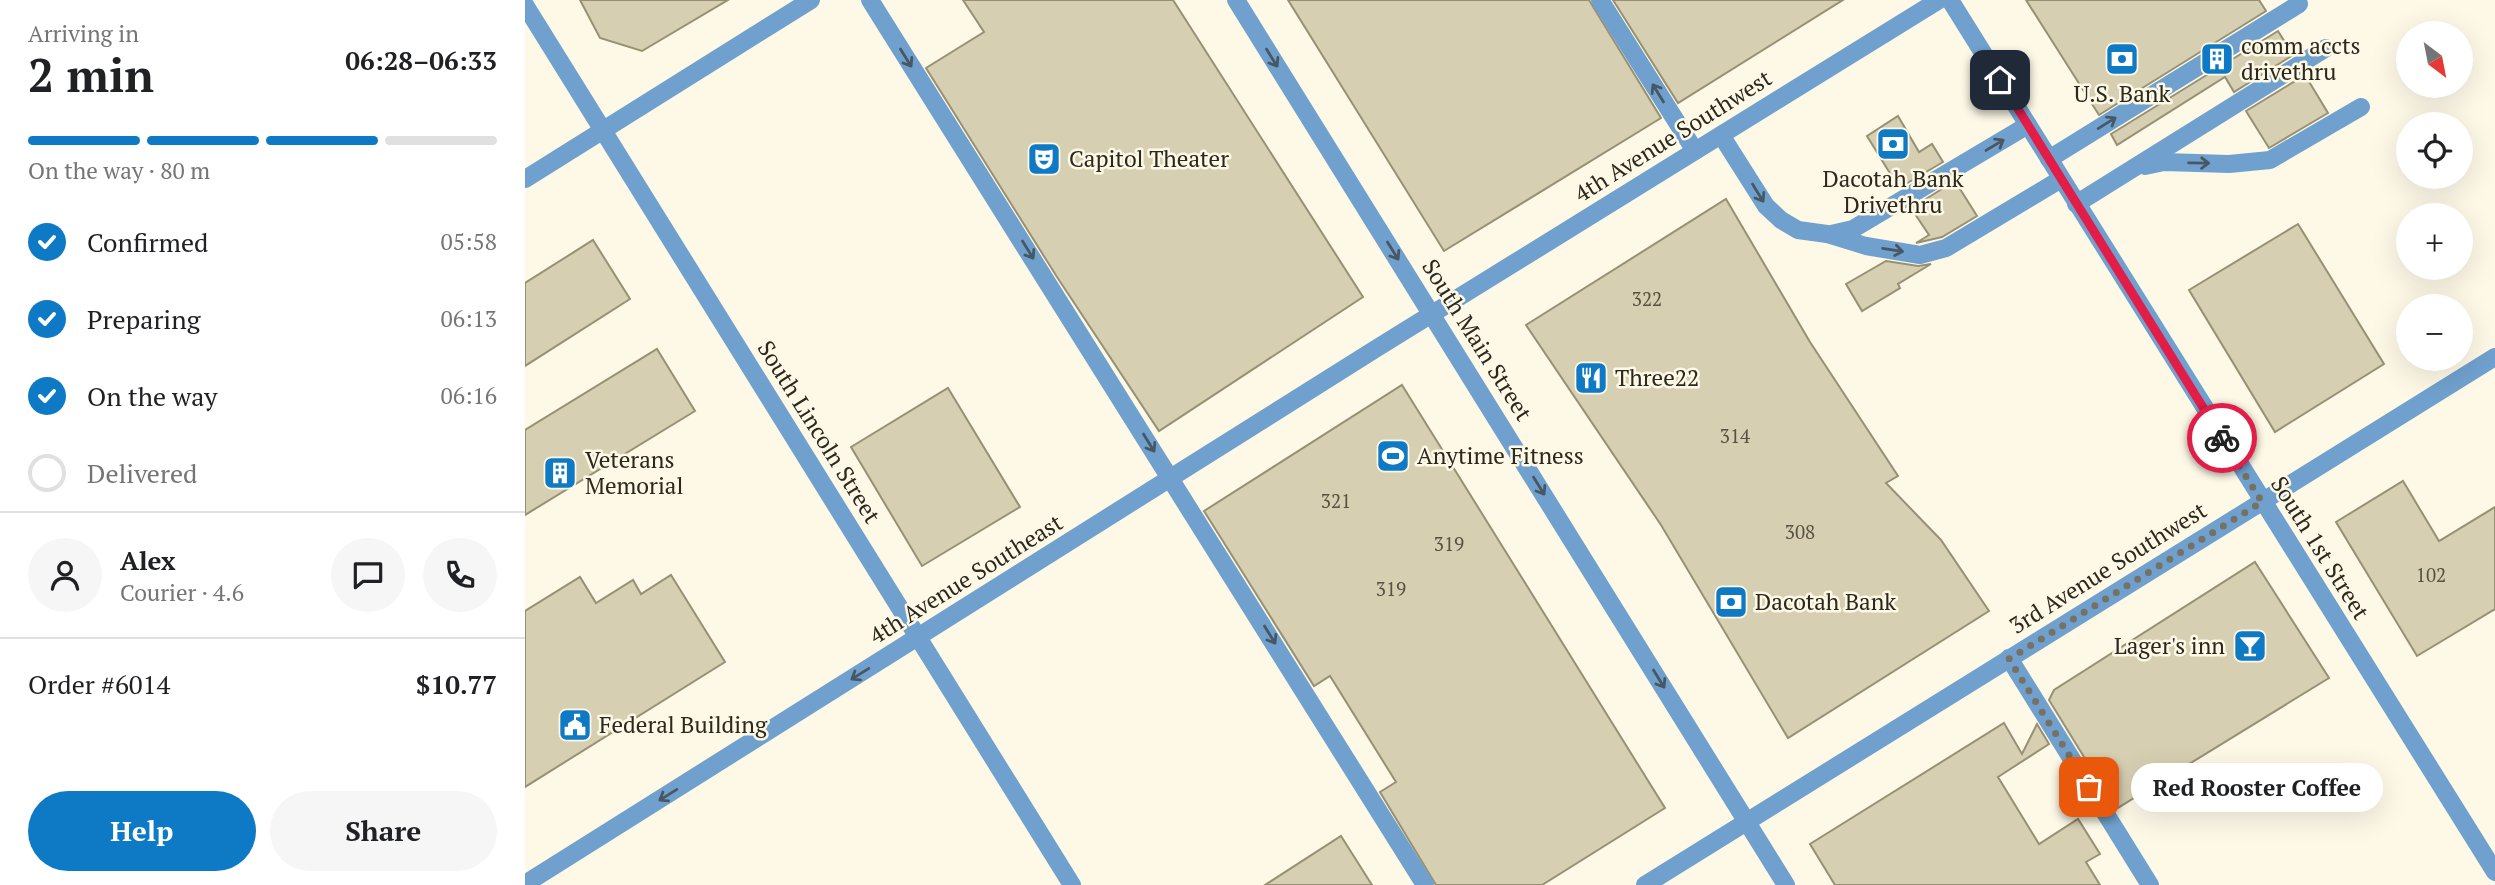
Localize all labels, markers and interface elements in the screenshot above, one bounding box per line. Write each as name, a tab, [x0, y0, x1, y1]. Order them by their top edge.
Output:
text: Arriving in	[28, 18, 139, 49]
north arrow	[2396, 21, 2473, 98]
map controls	[2396, 21, 2473, 371]
place label: comm accts drivethru	[2241, 30, 2360, 87]
bank icon: U.S. Bank	[2103, 40, 2141, 78]
building icon: comm accts drivethru	[2198, 40, 2236, 78]
text: 06:28–06:33	[345, 43, 497, 77]
text: 2 min	[28, 44, 154, 105]
one-way arrow	[900, 47, 914, 67]
one-way arrow	[1266, 47, 1280, 67]
pin	[1970, 50, 2030, 110]
icon: home	[1981, 61, 2019, 99]
street label: 4th Avenue Southwest	[1568, 62, 1778, 209]
place label: U.S. Bank	[2074, 78, 2170, 109]
one-way arrow	[1651, 84, 1666, 103]
button: locate	[2396, 112, 2473, 189]
one-way arrow	[2096, 116, 2116, 130]
bank icon: Dacotah Bank Drivethru	[1874, 125, 1912, 163]
one-way arrow	[1984, 138, 2004, 152]
theatre icon: Capitol Theater	[1025, 140, 1063, 178]
place label: Capitol Theater	[1069, 143, 1229, 174]
text: On the way · 80 m	[28, 155, 210, 186]
one-way arrow	[2187, 156, 2210, 170]
place label: Dacotah Bank Drivethru	[1822, 163, 1964, 220]
one-way arrow	[1751, 182, 1765, 202]
button: +	[2396, 203, 2473, 280]
icon: check	[28, 223, 66, 261]
text: Confirmed	[87, 225, 208, 259]
text: 05:58	[440, 226, 497, 257]
one-way arrow	[1021, 240, 1035, 260]
one-way arrow	[1386, 240, 1400, 260]
one-way arrow	[1882, 244, 1904, 257]
street label: South Main Street	[1415, 253, 1540, 427]
house number: 322	[1632, 286, 1662, 311]
button: −	[2396, 294, 2473, 371]
icon: check	[28, 300, 66, 338]
text: Preparing	[87, 302, 200, 336]
text: 06:13	[440, 303, 497, 334]
street label: South Lincoln Street	[751, 335, 888, 529]
restaurant icon: Three22	[1572, 359, 1610, 397]
place label: Three22	[1615, 362, 1699, 393]
icon: check	[28, 377, 66, 415]
text: On the way	[87, 379, 218, 413]
text: 06:16	[440, 380, 497, 411]
courier	[2187, 403, 2257, 473]
icon: bike	[2203, 419, 2241, 457]
house number: 314	[1720, 423, 1751, 448]
one-way arrow	[1142, 432, 1156, 452]
sports icon: Anytime Fitness	[1374, 437, 1412, 475]
place label: Anytime Fitness	[1417, 440, 1584, 471]
place label: Veterans Memorial	[585, 444, 683, 501]
building icon: Veterans Memorial	[541, 454, 579, 492]
text: Delivered	[87, 456, 197, 490]
street label: South 1st Street	[2264, 470, 2377, 626]
one-way arrow	[1532, 475, 1546, 495]
house number: 321	[1321, 488, 1351, 513]
street label: 3rd Avenue Southwest	[2003, 494, 2212, 641]
street label: 4th Avenue Southeast	[863, 506, 1069, 651]
house number: 308	[1785, 519, 1815, 544]
house number: 319	[1434, 531, 1464, 556]
button: person	[28, 538, 102, 612]
button: chat	[331, 538, 405, 612]
button: phone	[423, 538, 497, 612]
text: Alex	[120, 543, 176, 577]
house number: 102	[2416, 562, 2446, 587]
house number: 319	[1376, 576, 1406, 601]
text: Courier · 4.6	[120, 577, 244, 608]
bank icon: Dacotah Bank	[1712, 583, 1750, 621]
place label: Dacotah Bank	[1755, 586, 1896, 617]
one-way arrow	[1263, 625, 1277, 645]
bar icon: Lager's inn	[2231, 627, 2269, 665]
place label: Lager's inn	[2114, 630, 2225, 661]
text: Order #6014	[28, 667, 170, 701]
text: $10.77	[416, 667, 497, 701]
one-way arrow	[851, 668, 871, 682]
one-way arrow	[1652, 668, 1666, 688]
public building icon: Federal Building	[556, 706, 594, 744]
place label: Federal Building	[599, 709, 768, 740]
pin	[2059, 757, 2119, 817]
callout: Red Rooster Coffee	[2131, 762, 2383, 812]
icon: bag	[2070, 768, 2108, 806]
text: Red Rooster Coffee	[2153, 772, 2361, 803]
one-way arrow	[658, 789, 678, 803]
button: Help	[28, 791, 256, 871]
button: Share	[270, 791, 497, 871]

